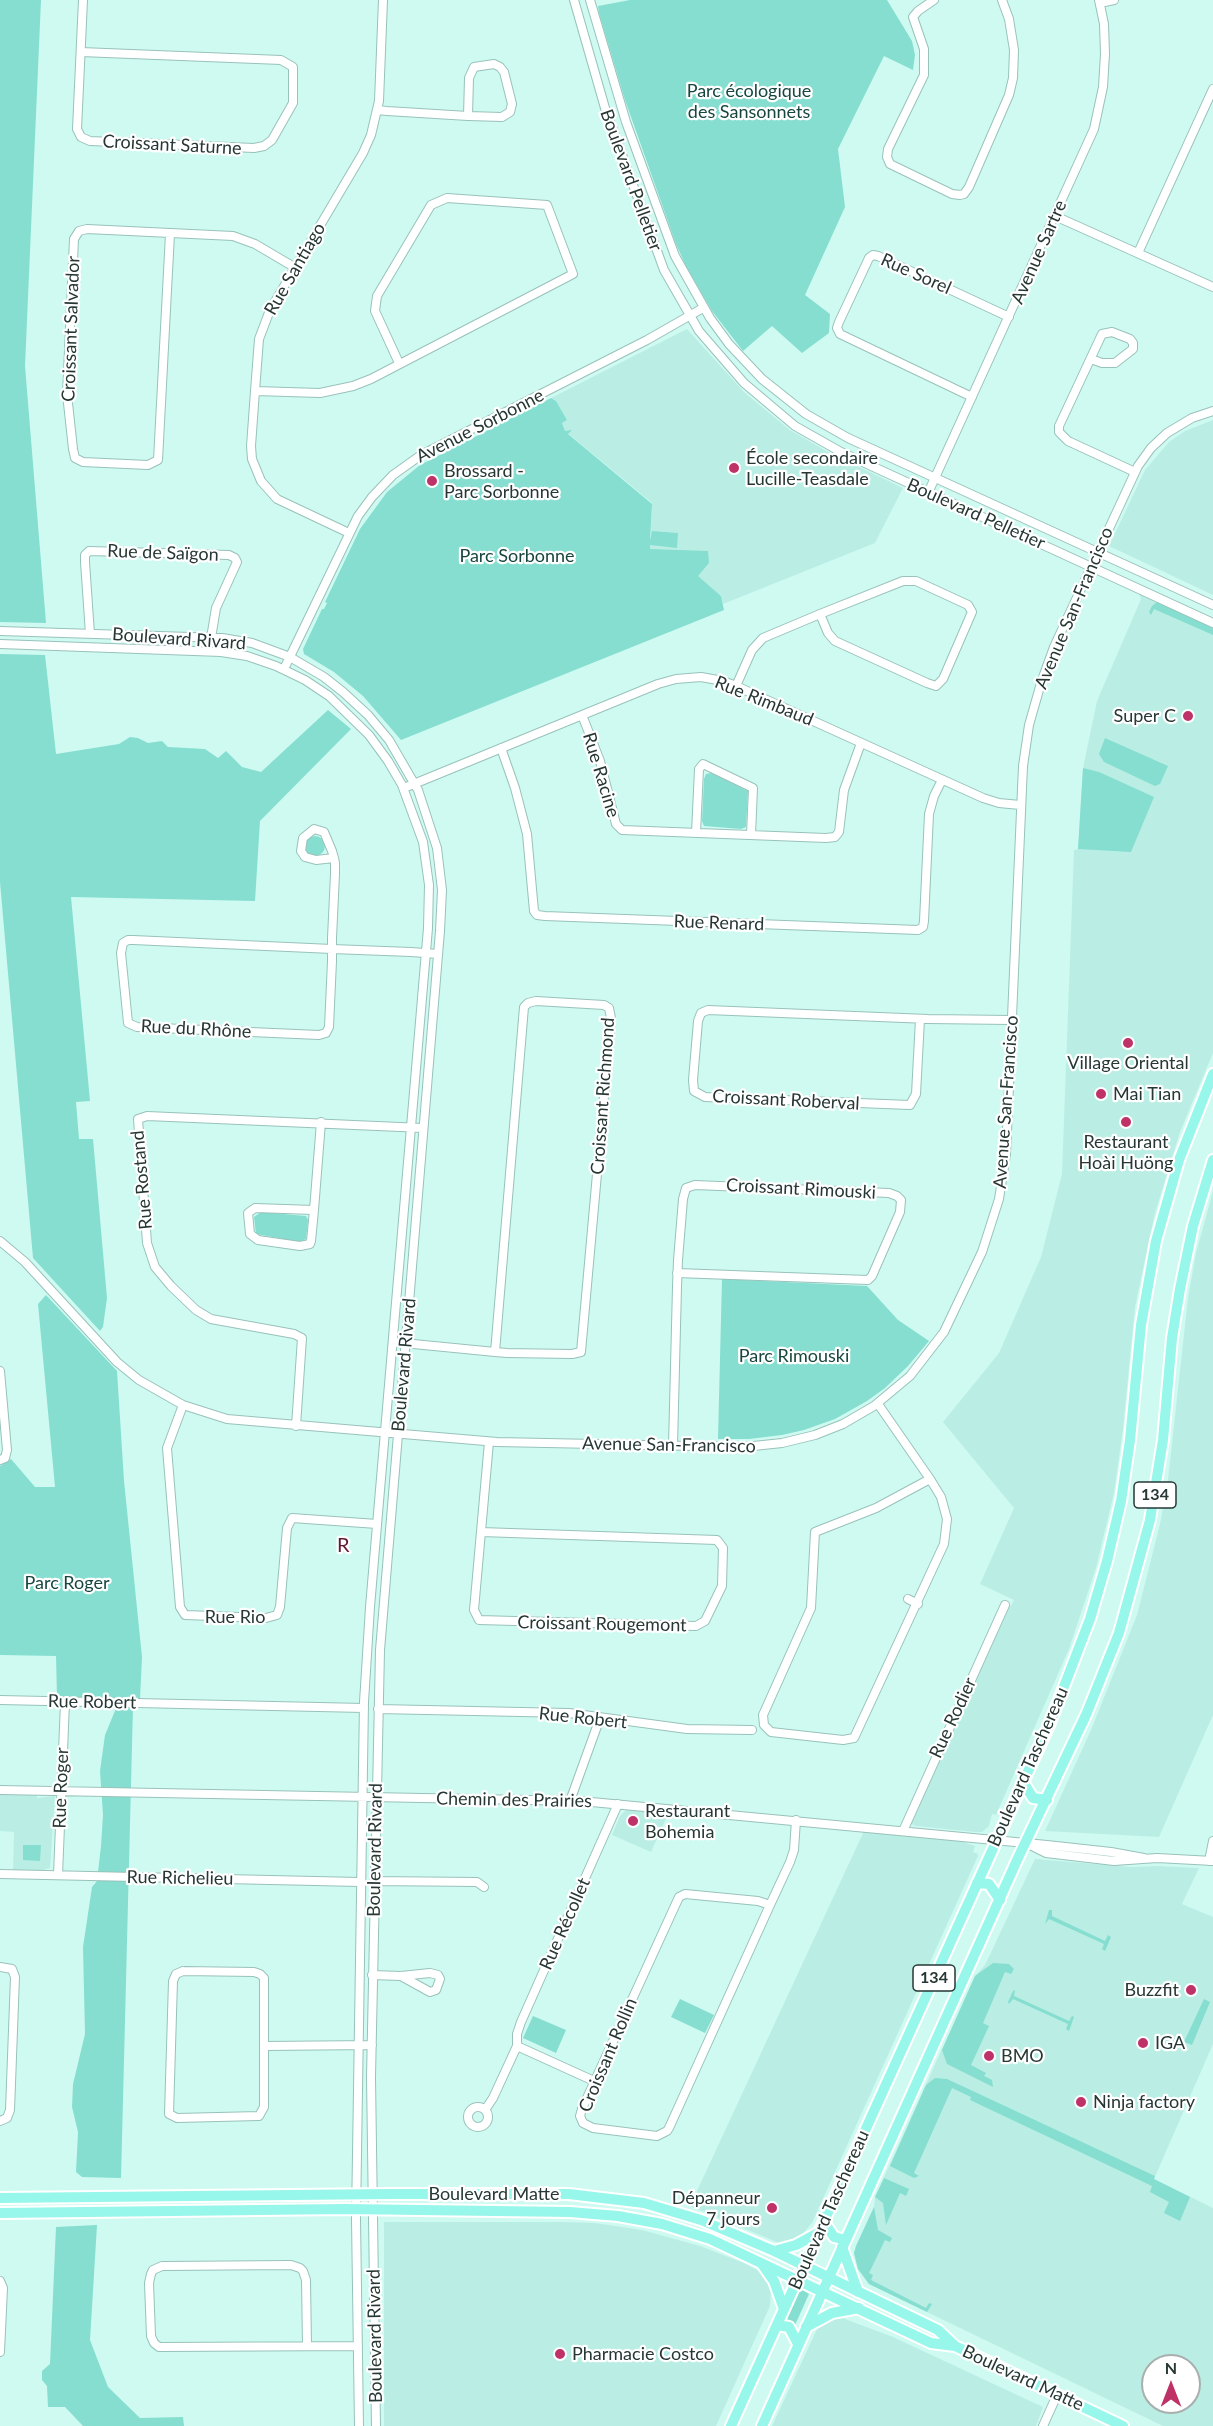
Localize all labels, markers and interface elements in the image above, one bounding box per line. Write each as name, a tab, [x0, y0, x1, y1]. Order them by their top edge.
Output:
park label: Parc écologique des Sansonnets	[687, 80, 811, 122]
street label: Boulevard Pelletier	[595, 106, 667, 254]
street label: Croissant Saturne	[102, 131, 242, 159]
street label: Avenue Sartre	[1006, 197, 1072, 307]
street label: Rue Santiago	[260, 219, 330, 319]
street label: Rue Sorel	[877, 249, 955, 299]
street label: Croissant Salvador	[58, 256, 84, 402]
street label: Avenue Sorbonne	[412, 384, 548, 468]
place label: École secondaire Lucille-Teasdale	[746, 447, 878, 490]
place label: Brossard - Parc Sorbonne	[444, 460, 559, 502]
marker: École secondaire Lucille-Teasdale	[727, 461, 741, 475]
marker: Brossard - Parc Sorbonne	[425, 474, 439, 488]
street label: Boulevard Pelletier	[903, 474, 1049, 554]
street label: Avenue San-Francisco	[1030, 524, 1118, 692]
street label: Rue de Saïgon	[107, 540, 219, 566]
park label: Parc Sorbonne	[459, 545, 575, 567]
street label: Boulevard Rivard	[111, 624, 247, 654]
street label: Rue Rimbaud	[712, 671, 816, 731]
place label: Super C	[1114, 705, 1176, 727]
marker: Super C	[1181, 709, 1195, 723]
street label: Rue Racine	[578, 730, 624, 820]
street label: Rue Renard	[673, 911, 765, 935]
street label: Rue du Rhône	[140, 1015, 252, 1043]
street label: Avenue San-Francisco	[989, 1015, 1023, 1189]
street label: Croissant Richmond	[587, 1017, 619, 1175]
marker: Village Oriental	[1121, 1036, 1135, 1050]
place label: Village Oriental	[1067, 1052, 1189, 1074]
place label: Mai Tian	[1113, 1083, 1181, 1105]
street label: Croissant Roberval	[712, 1085, 860, 1115]
marker: Mai Tian	[1094, 1087, 1108, 1101]
marker: Restaurant Hoài Huöng	[1119, 1115, 1133, 1129]
street label: Rue Rostand	[127, 1130, 157, 1230]
place label: Restaurant Hoài Huöng	[1079, 1131, 1173, 1174]
street label: Croissant Rimouski	[726, 1174, 876, 1204]
street label: Boulevard Rivard	[387, 1297, 421, 1433]
park label: Parc Rimouski	[739, 1345, 849, 1367]
street label: Avenue San-Francisco	[582, 1433, 756, 1457]
road number: 134	[1134, 1482, 1176, 1508]
district label: R	[337, 1534, 351, 1558]
park label: Parc Roger	[25, 1572, 109, 1594]
street label: Rue Rio	[205, 1606, 265, 1628]
street label: Croissant Rougemont	[517, 1612, 687, 1636]
street label: Rue Rodier	[925, 1674, 981, 1762]
street label: Boulevard Taschereau	[983, 1684, 1073, 1850]
street label: Rue Robert	[48, 1690, 136, 1714]
street label: Rue Robert	[538, 1703, 628, 1733]
street label: Rue Roger	[49, 1747, 73, 1829]
street label: Boulevard Rivard	[363, 1783, 387, 1917]
street label: Chemin des Prairies	[436, 1788, 592, 1812]
place label: Restaurant Bohemia	[645, 1800, 730, 1842]
marker: Restaurant Bohemia	[626, 1814, 640, 1828]
street label: Rue Richelieu	[126, 1866, 234, 1890]
street label: Rue Récollet	[535, 1875, 595, 1973]
road number: 134	[913, 1965, 955, 1991]
place label: Buzzfit	[1124, 1979, 1179, 2001]
marker: Buzzfit	[1184, 1983, 1198, 1997]
street label: Croissant Rollin	[574, 1995, 642, 2115]
place label: IGA	[1155, 2032, 1185, 2054]
marker: IGA	[1136, 2036, 1150, 2050]
place label: BMO	[1001, 2045, 1044, 2067]
marker: BMO	[982, 2049, 996, 2063]
place label: Ninja factory	[1093, 2091, 1195, 2113]
marker: Ninja factory	[1074, 2095, 1088, 2109]
street label: Boulevard Taschereau	[784, 2127, 874, 2293]
street label: Boulevard Matte	[428, 2183, 560, 2205]
place label: Dépanneur 7 jours	[672, 2187, 760, 2230]
marker: Dépanneur 7 jours	[765, 2201, 779, 2215]
street label: Boulevard Rivard	[363, 2269, 387, 2403]
street label: Boulevard Matte	[959, 2340, 1087, 2416]
place label: Pharmacie Costco	[572, 2343, 714, 2365]
marker: Pharmacie Costco	[553, 2347, 567, 2361]
north arrow	[1141, 2354, 1201, 2414]
text: N	[1165, 2358, 1177, 2377]

